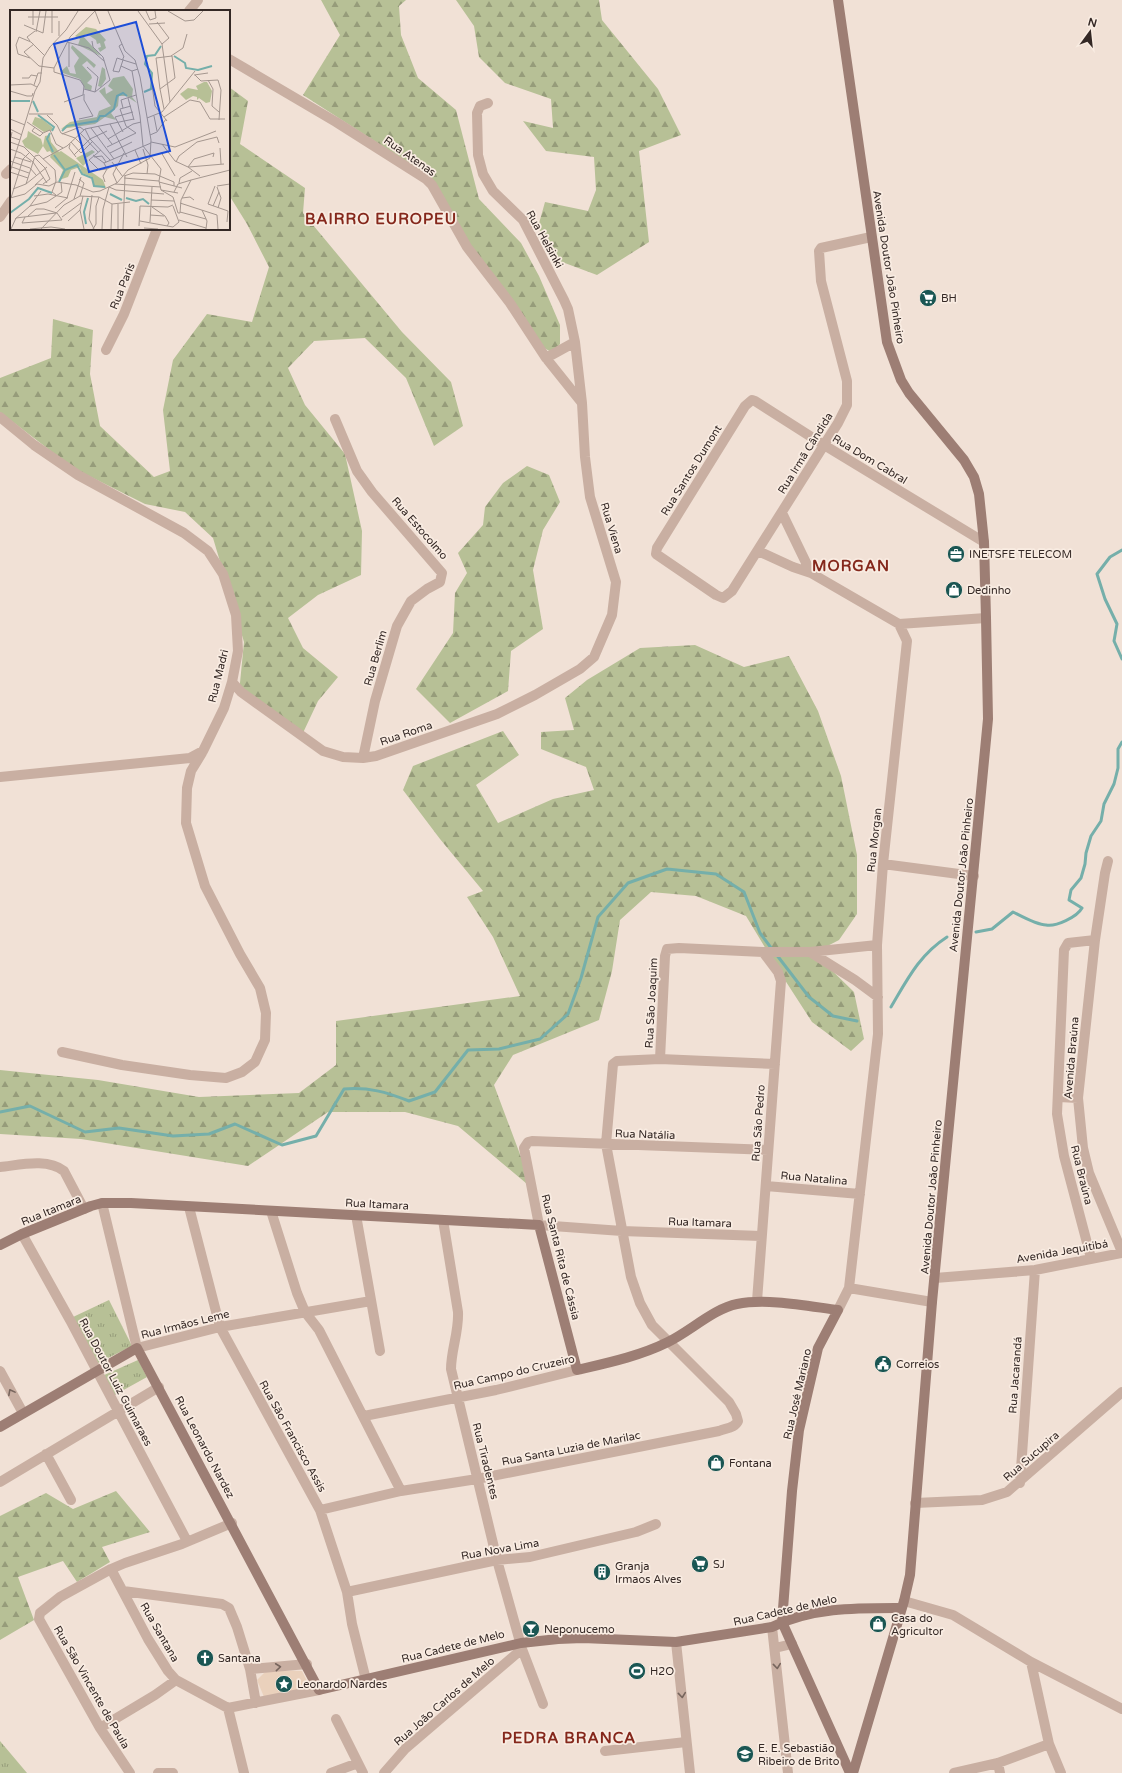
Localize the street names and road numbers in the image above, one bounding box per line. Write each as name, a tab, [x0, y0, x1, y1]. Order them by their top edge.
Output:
street label: Rua Atenas	[381, 134, 438, 179]
street label: Avenida Doutor João Pinheiro	[870, 189, 907, 345]
street label: Rua Helsinki	[523, 208, 566, 270]
street label: Rua Paris	[107, 261, 138, 311]
street label: Rua Irmã Cândida	[775, 410, 836, 496]
street label: Rua Santos Dumont	[658, 423, 725, 518]
street label: Rua Dom Cabral	[830, 432, 910, 487]
street label: Rua Estocolmo	[389, 494, 451, 562]
street label: Rua Viena	[598, 501, 625, 555]
street label: Rua Berlim	[361, 629, 390, 687]
street label: Rua Madri	[206, 648, 231, 704]
street label: Rua Roma	[378, 718, 434, 748]
street label: Avenida Doutor João Pinheiro	[947, 797, 976, 953]
street label: Rua Morgan	[865, 807, 884, 873]
street label: Rua São Joaquim	[643, 957, 660, 1049]
street label: Avenida Braúna	[1061, 1016, 1082, 1100]
street label: Rua São Pedro	[749, 1084, 768, 1162]
street label: Avenida Doutor João Pinheiro	[918, 1119, 945, 1275]
street label: Rua Natália	[615, 1127, 675, 1142]
street label: Rua Braúna	[1068, 1144, 1095, 1206]
street label: Rua Natalina	[780, 1169, 848, 1188]
street label: Rua Itamara	[19, 1193, 83, 1228]
street label: Rua Santa Rita de Cássia	[539, 1193, 582, 1322]
street label: Rua Itamara	[345, 1196, 409, 1213]
street label: Rua Itamara	[668, 1215, 732, 1230]
street label: Avenida Jequitibá	[1015, 1237, 1109, 1266]
street label: Rua Irmãos Leme	[139, 1307, 231, 1342]
street label: Rua Doutor Luiz Guimaraes	[76, 1316, 155, 1448]
street label: Rua Jacarandá	[1006, 1336, 1025, 1414]
street label: Rua José Mariano	[781, 1347, 814, 1441]
street label: Rua Campo do Cruzeiro	[452, 1352, 576, 1393]
street label: Rua São Francisco Assis	[256, 1378, 329, 1494]
street label: Rua Leonardo Nardez	[172, 1394, 237, 1501]
street label: Rua Tiradentes	[470, 1421, 501, 1501]
street label: Rua Santa Luzia de Marilac	[501, 1429, 642, 1468]
street label: Rua Sucupira	[1001, 1429, 1062, 1484]
street label: Rua Nova Lima	[460, 1536, 540, 1563]
street label: Rua Cadete de Melo	[732, 1592, 838, 1629]
street label: Rua Santana	[137, 1600, 182, 1664]
street label: Rua São Vincente de Paula	[51, 1623, 132, 1751]
street label: Rua Cadete de Melo	[400, 1627, 506, 1666]
street label: Rua João Carlos de Melo	[391, 1654, 497, 1749]

